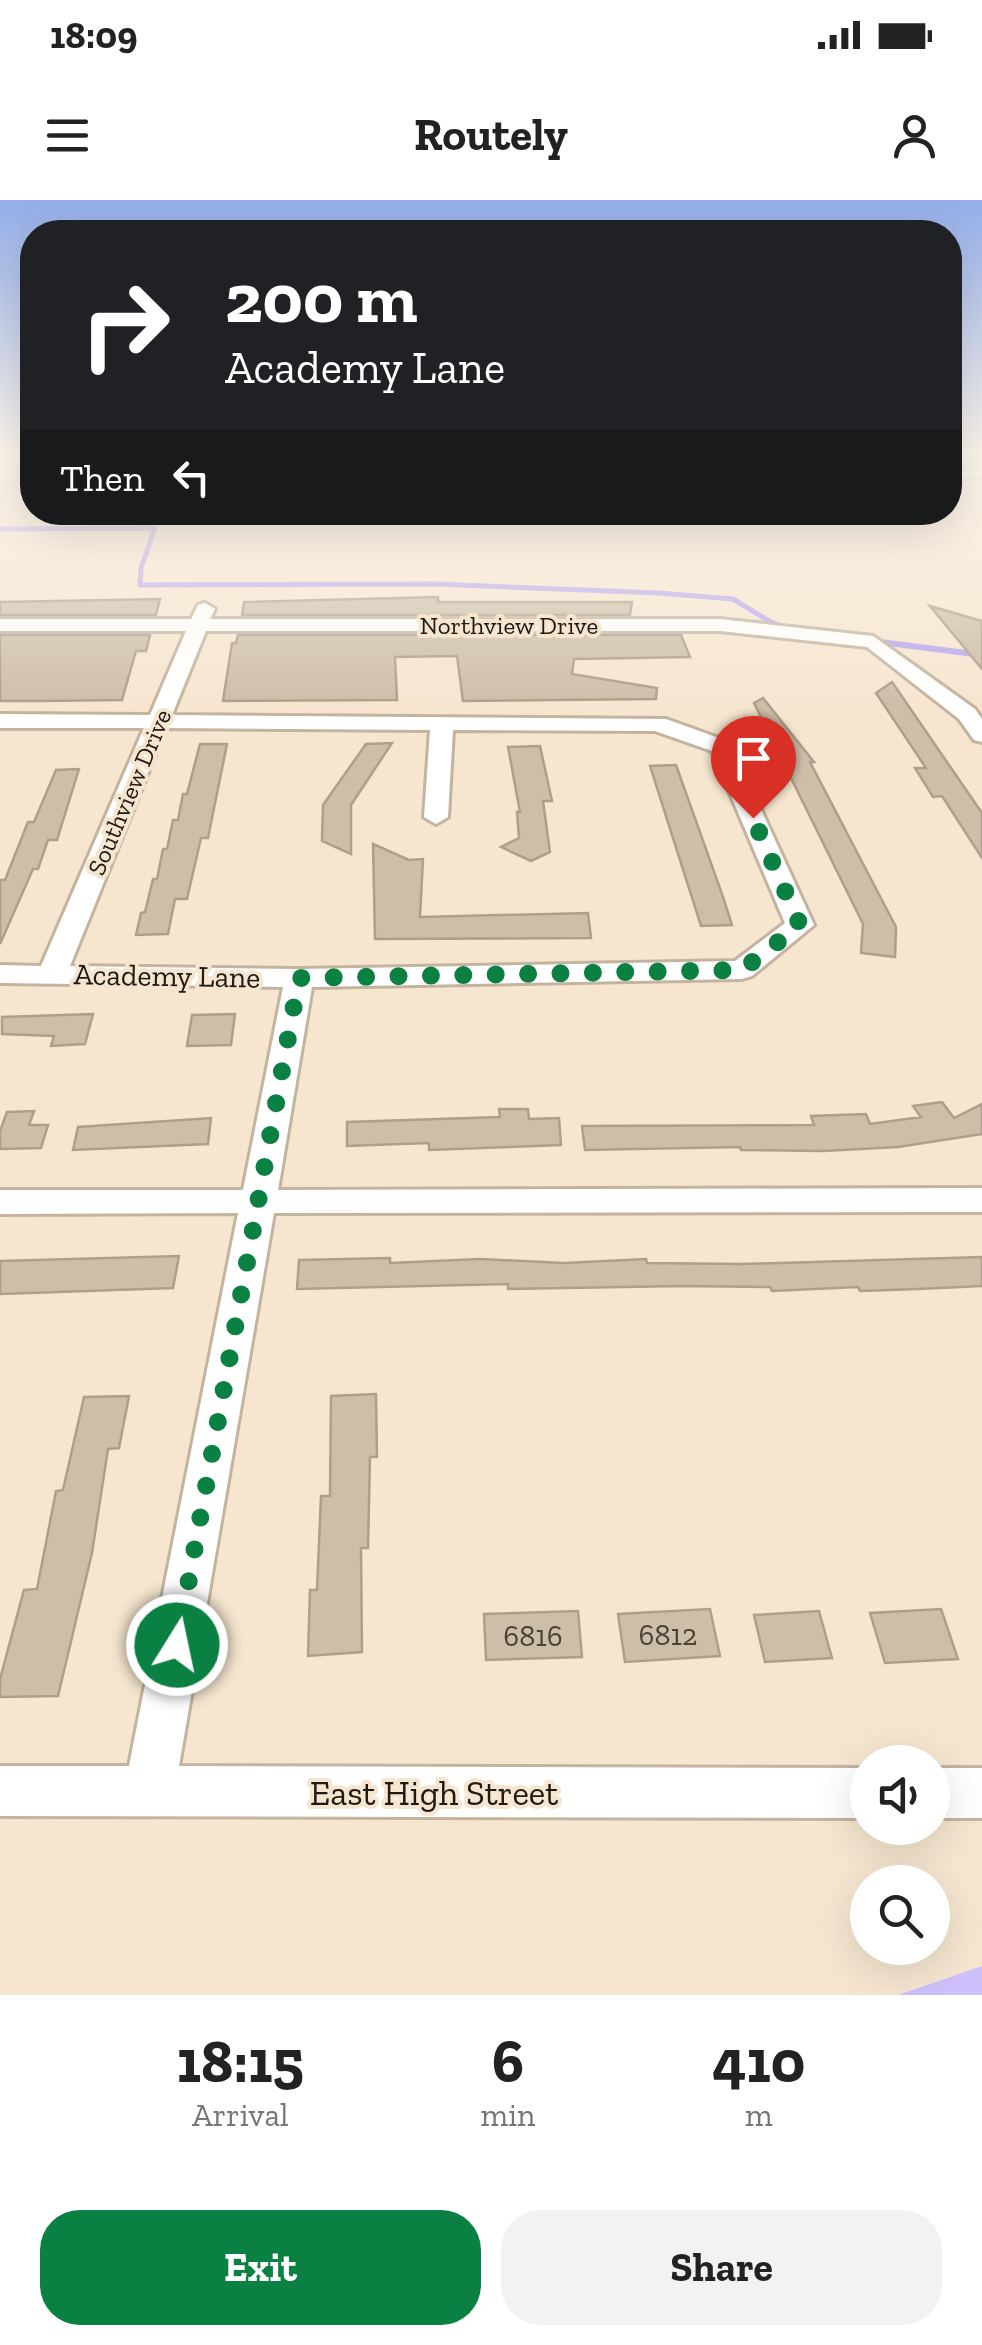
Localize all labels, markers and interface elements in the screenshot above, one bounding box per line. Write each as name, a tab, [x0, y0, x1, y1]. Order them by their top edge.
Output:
text: 18:09	[50, 12, 137, 58]
icon: menu	[40, 108, 95, 163]
text: Routely	[414, 108, 568, 162]
icon: person	[887, 108, 942, 163]
text: 200 m	[225, 256, 418, 340]
icon: right	[60, 260, 190, 390]
text: Academy Lane	[225, 341, 505, 395]
icon: left	[164, 450, 219, 505]
text: Then	[60, 455, 144, 501]
street label: Northview Drive	[420, 610, 598, 640]
street label: Southview Drive	[81, 705, 177, 879]
pin	[711, 716, 796, 819]
icon: arrive	[726, 731, 781, 786]
street label: Academy Lane	[73, 956, 261, 996]
position arrow	[125, 1593, 229, 1697]
house number: 6812	[638, 1617, 698, 1653]
house number: 6816	[503, 1618, 563, 1654]
map controls	[850, 1745, 950, 1965]
button: sound	[850, 1745, 950, 1845]
street label: East High Street	[310, 1772, 558, 1814]
button: search	[850, 1865, 950, 1965]
text: 18:15	[177, 2025, 304, 2097]
text: 6	[492, 2025, 524, 2097]
text: 410	[712, 2025, 805, 2097]
text: Arrival	[192, 2096, 288, 2134]
text: min	[481, 2096, 535, 2134]
text: m	[745, 2096, 773, 2134]
button: Exit	[40, 2210, 481, 2325]
button: Share	[501, 2210, 942, 2325]

